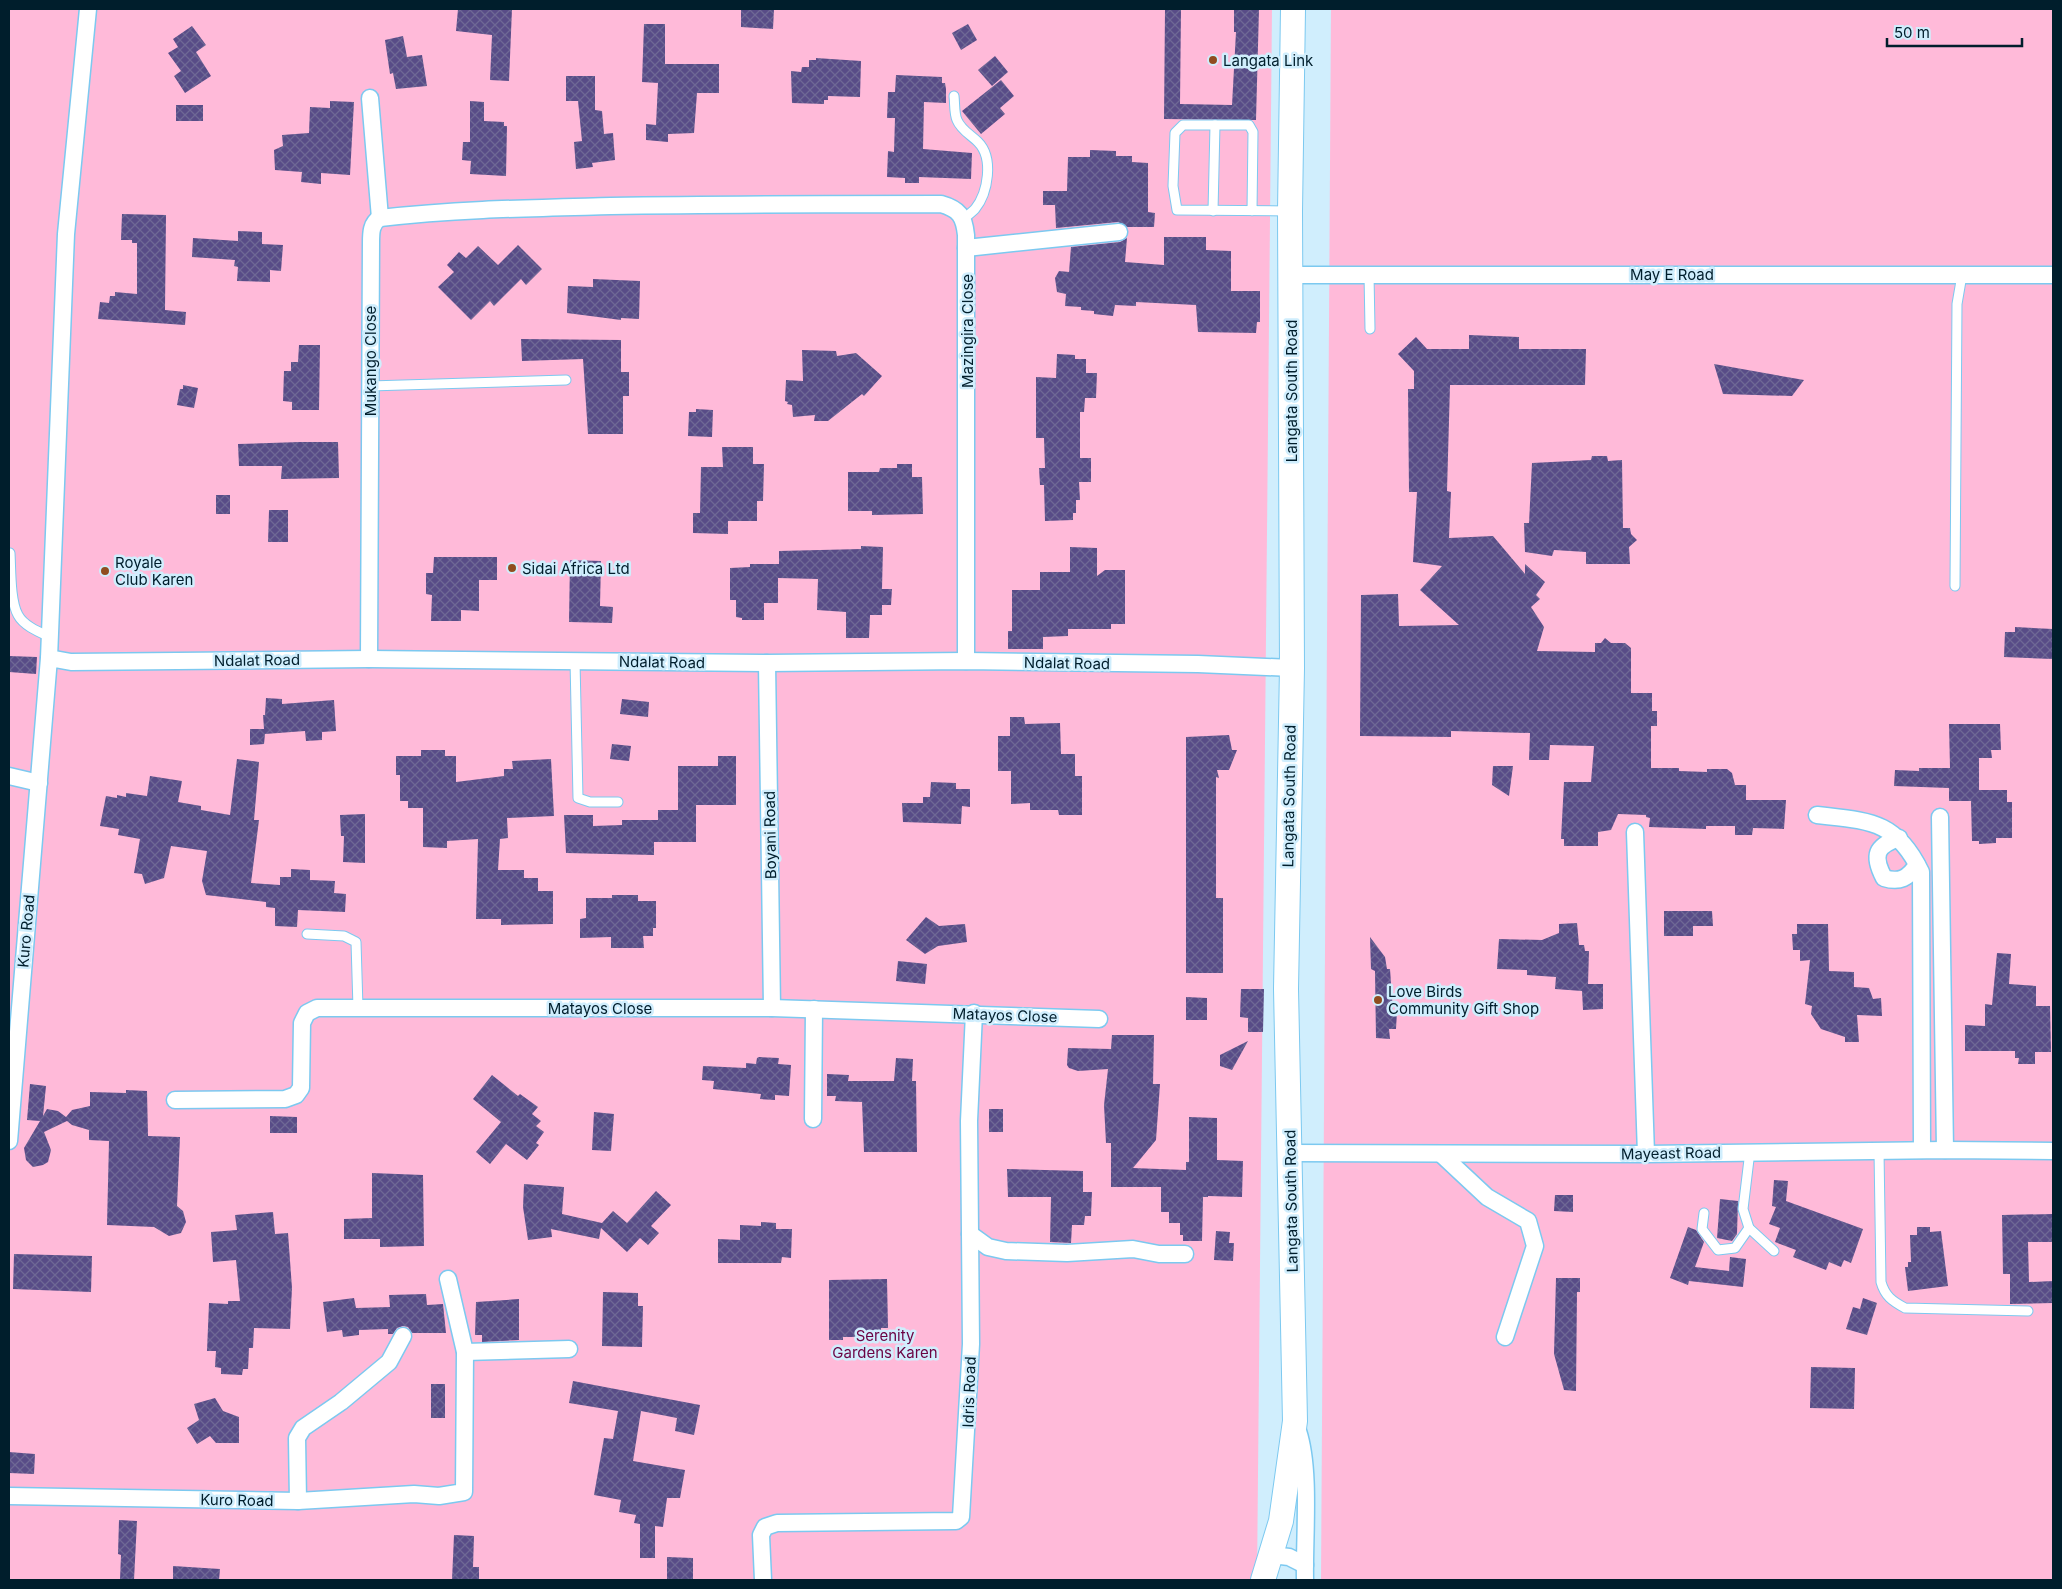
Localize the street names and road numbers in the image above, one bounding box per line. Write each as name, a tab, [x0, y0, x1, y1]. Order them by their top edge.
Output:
street label: May E Road	[1630, 265, 1714, 284]
street label: Mazingira Close	[958, 274, 977, 388]
street label: Mukango Close	[361, 306, 380, 416]
street label: Langata South Road	[1282, 320, 1301, 462]
street label: Ndalat Road	[214, 650, 300, 670]
street label: Ndalat Road	[619, 652, 705, 672]
street label: Ndalat Road	[1024, 653, 1110, 673]
street label: Langata South Road	[1278, 725, 1300, 867]
street label: Boyani Road	[760, 791, 780, 879]
street label: Kuro Road	[13, 894, 39, 968]
street label: Matayos Close	[548, 999, 652, 1018]
street label: Matayos Close	[952, 1004, 1058, 1026]
street label: Langata South Road	[1280, 1130, 1302, 1272]
street label: Mayeast Road	[1621, 1143, 1721, 1163]
street label: Idris Road	[958, 1356, 980, 1428]
street label: Kuro Road	[200, 1490, 274, 1510]

